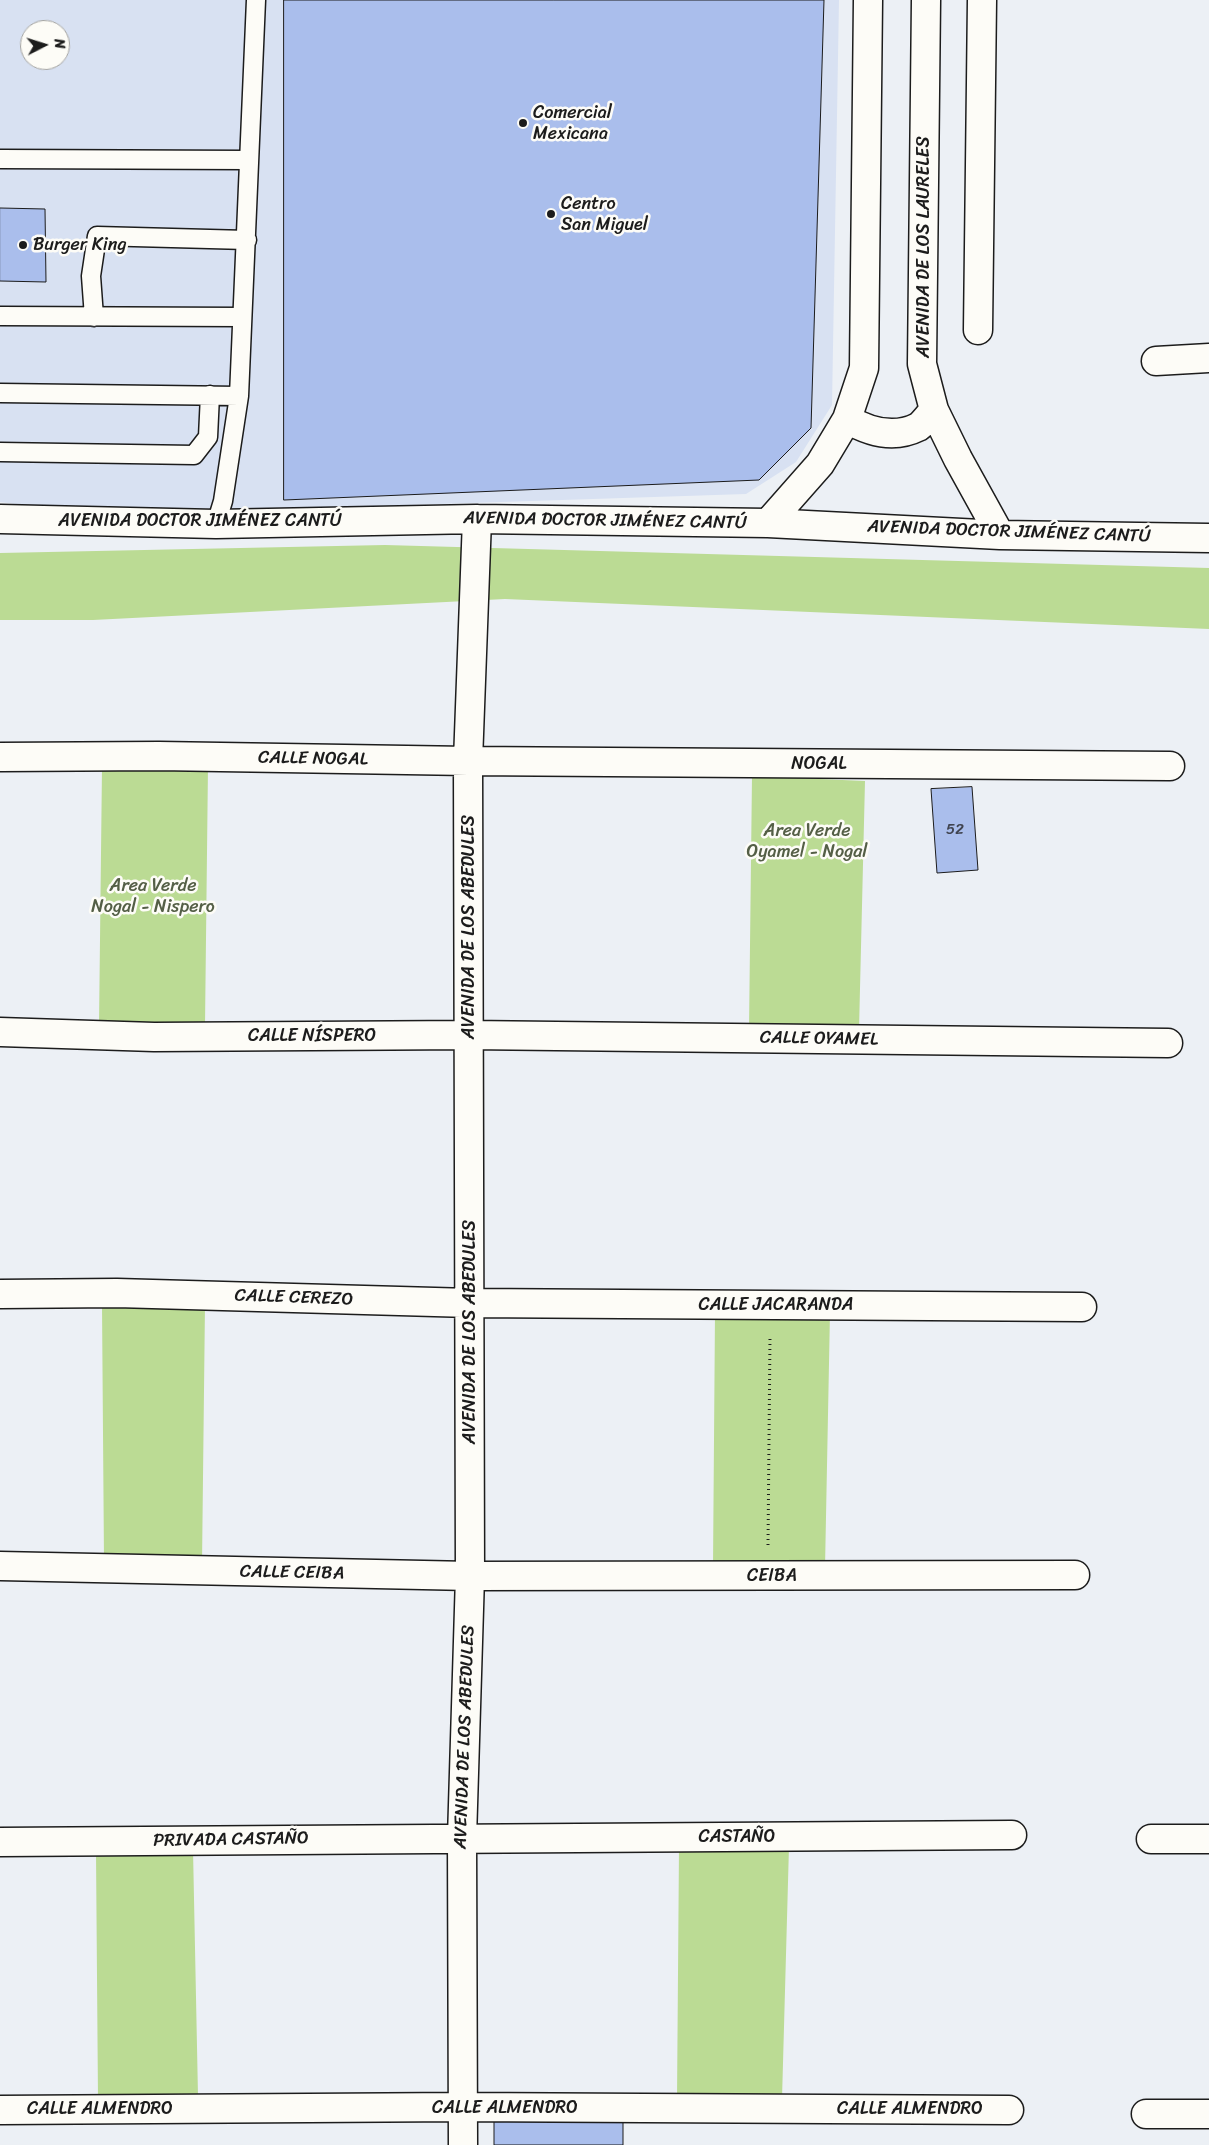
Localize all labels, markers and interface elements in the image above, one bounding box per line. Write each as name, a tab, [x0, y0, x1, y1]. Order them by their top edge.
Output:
north arrow	[20, 20, 70, 70]
text: N	[47, 38, 72, 50]
place label: Comercial Mexicana	[533, 102, 612, 144]
marker: Comercial Mexicana	[517, 117, 529, 129]
street label: AVENIDA DE LOS LAURELES	[913, 136, 935, 358]
place label: Centro San Miguel	[561, 193, 648, 235]
marker: Centro San Miguel	[545, 208, 557, 220]
place label: Burger King	[33, 234, 126, 256]
marker: Burger King	[17, 239, 29, 251]
street label: AVENIDA DOCTOR JIMÉNEZ CANTÚ	[463, 508, 747, 534]
street label: AVENIDA DOCTOR JIMÉNEZ CANTÚ	[58, 510, 342, 532]
street label: AVENIDA DOCTOR JIMÉNEZ CANTÚ	[867, 516, 1151, 548]
street label: CALLE NOGAL	[258, 747, 368, 771]
street label: NOGAL	[791, 753, 847, 775]
street label: AVENIDA DE LOS ABEDULES	[458, 815, 480, 1039]
park label: Area Verde Oyamel - Nogal	[747, 820, 867, 862]
house number: 52	[946, 821, 964, 839]
park label: Area Verde Nogal - Nispero	[91, 875, 215, 918]
street label: CALLE NÍSPERO	[248, 1025, 376, 1047]
street label: CALLE OYAMEL	[760, 1027, 878, 1051]
street label: AVENIDA DE LOS ABEDULES	[459, 1220, 481, 1444]
street label: CALLE CEREZO	[234, 1285, 354, 1311]
street label: CALLE JACARANDA	[699, 1294, 853, 1316]
street label: CALLE CEIBA	[240, 1561, 344, 1585]
street label: CEIBA	[747, 1565, 797, 1587]
street label: AVENIDA DE LOS ABEDULES	[450, 1625, 480, 1849]
street label: CASTAÑO	[699, 1826, 775, 1848]
street label: PRIVADA CASTAÑO	[153, 1828, 309, 1852]
street label: CALLE ALMENDRO	[432, 2097, 578, 2119]
street label: CALLE ALMENDRO	[27, 2098, 173, 2120]
street label: CALLE ALMENDRO	[837, 2098, 983, 2120]

